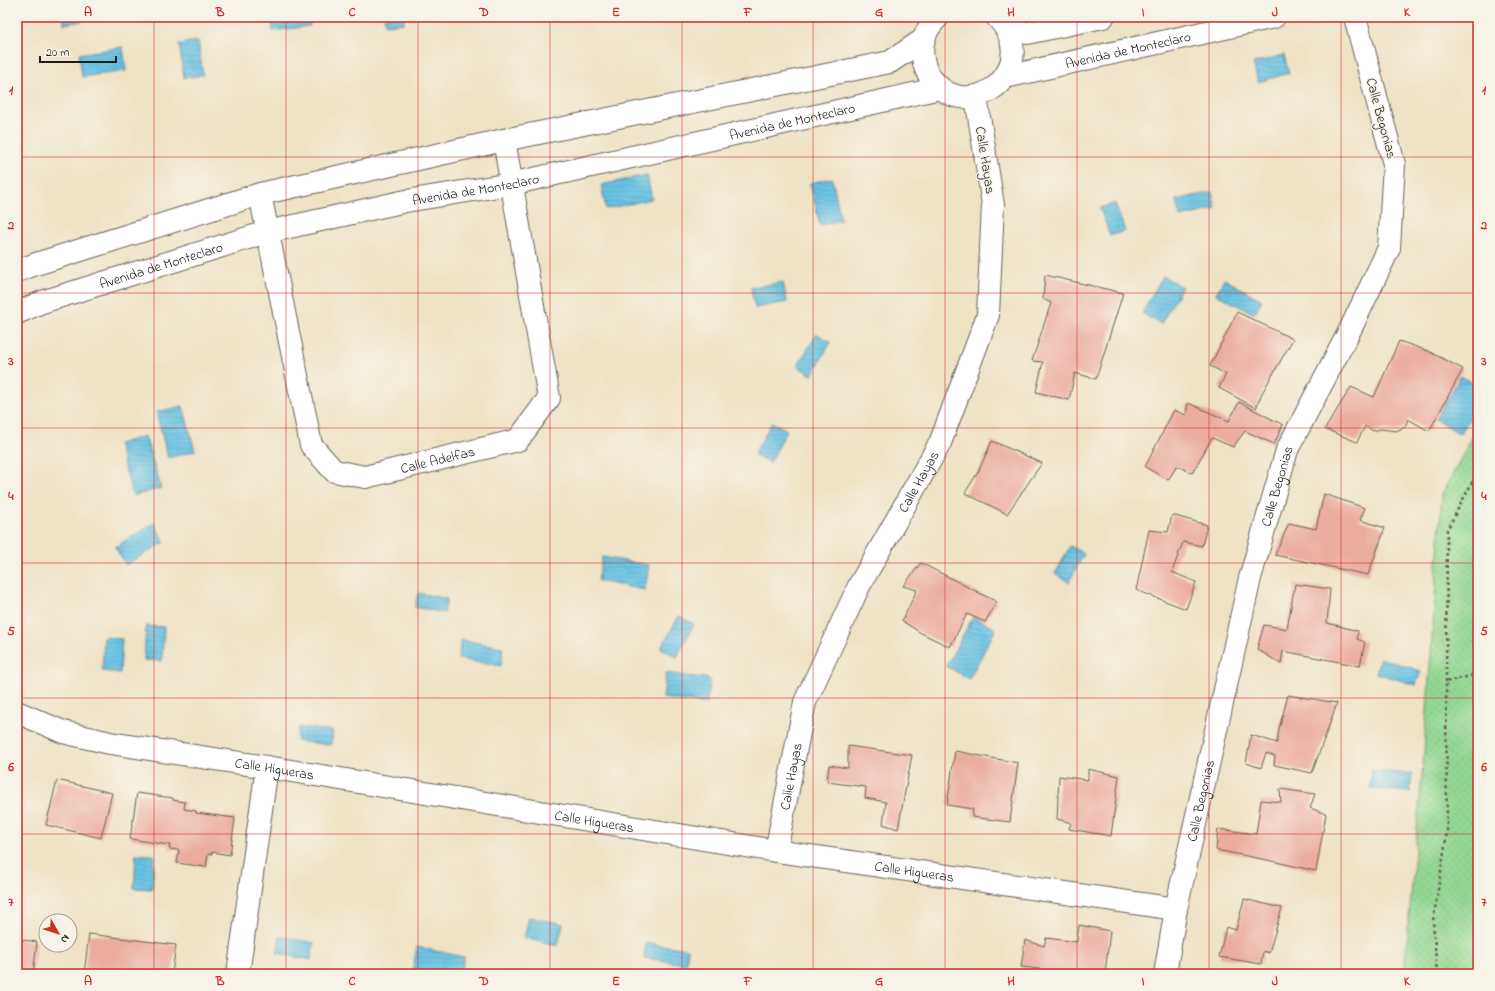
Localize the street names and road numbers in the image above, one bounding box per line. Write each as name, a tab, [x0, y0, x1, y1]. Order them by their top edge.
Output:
street label: Avenida de Monteclaro	[1063, 27, 1193, 75]
street label: Calle Begonias	[1359, 76, 1401, 162]
street label: Avenida de Monteclaro	[728, 98, 857, 147]
street label: Calle Hayas	[968, 125, 1000, 196]
street label: Avenida de Monteclaro	[411, 169, 541, 212]
street label: Avenida de Monteclaro	[97, 237, 226, 295]
street label: Calle Adelfas	[398, 442, 477, 480]
street label: Calle Begonias	[1256, 442, 1300, 529]
street label: Calle Hayas	[894, 447, 945, 517]
street label: Calle Hayas	[775, 741, 809, 812]
street label: Calle Higueras	[233, 753, 316, 787]
street label: Calle Begonias	[1182, 758, 1221, 844]
street label: Calle Higueras	[553, 806, 635, 839]
street label: Calle Higueras	[873, 856, 955, 889]

